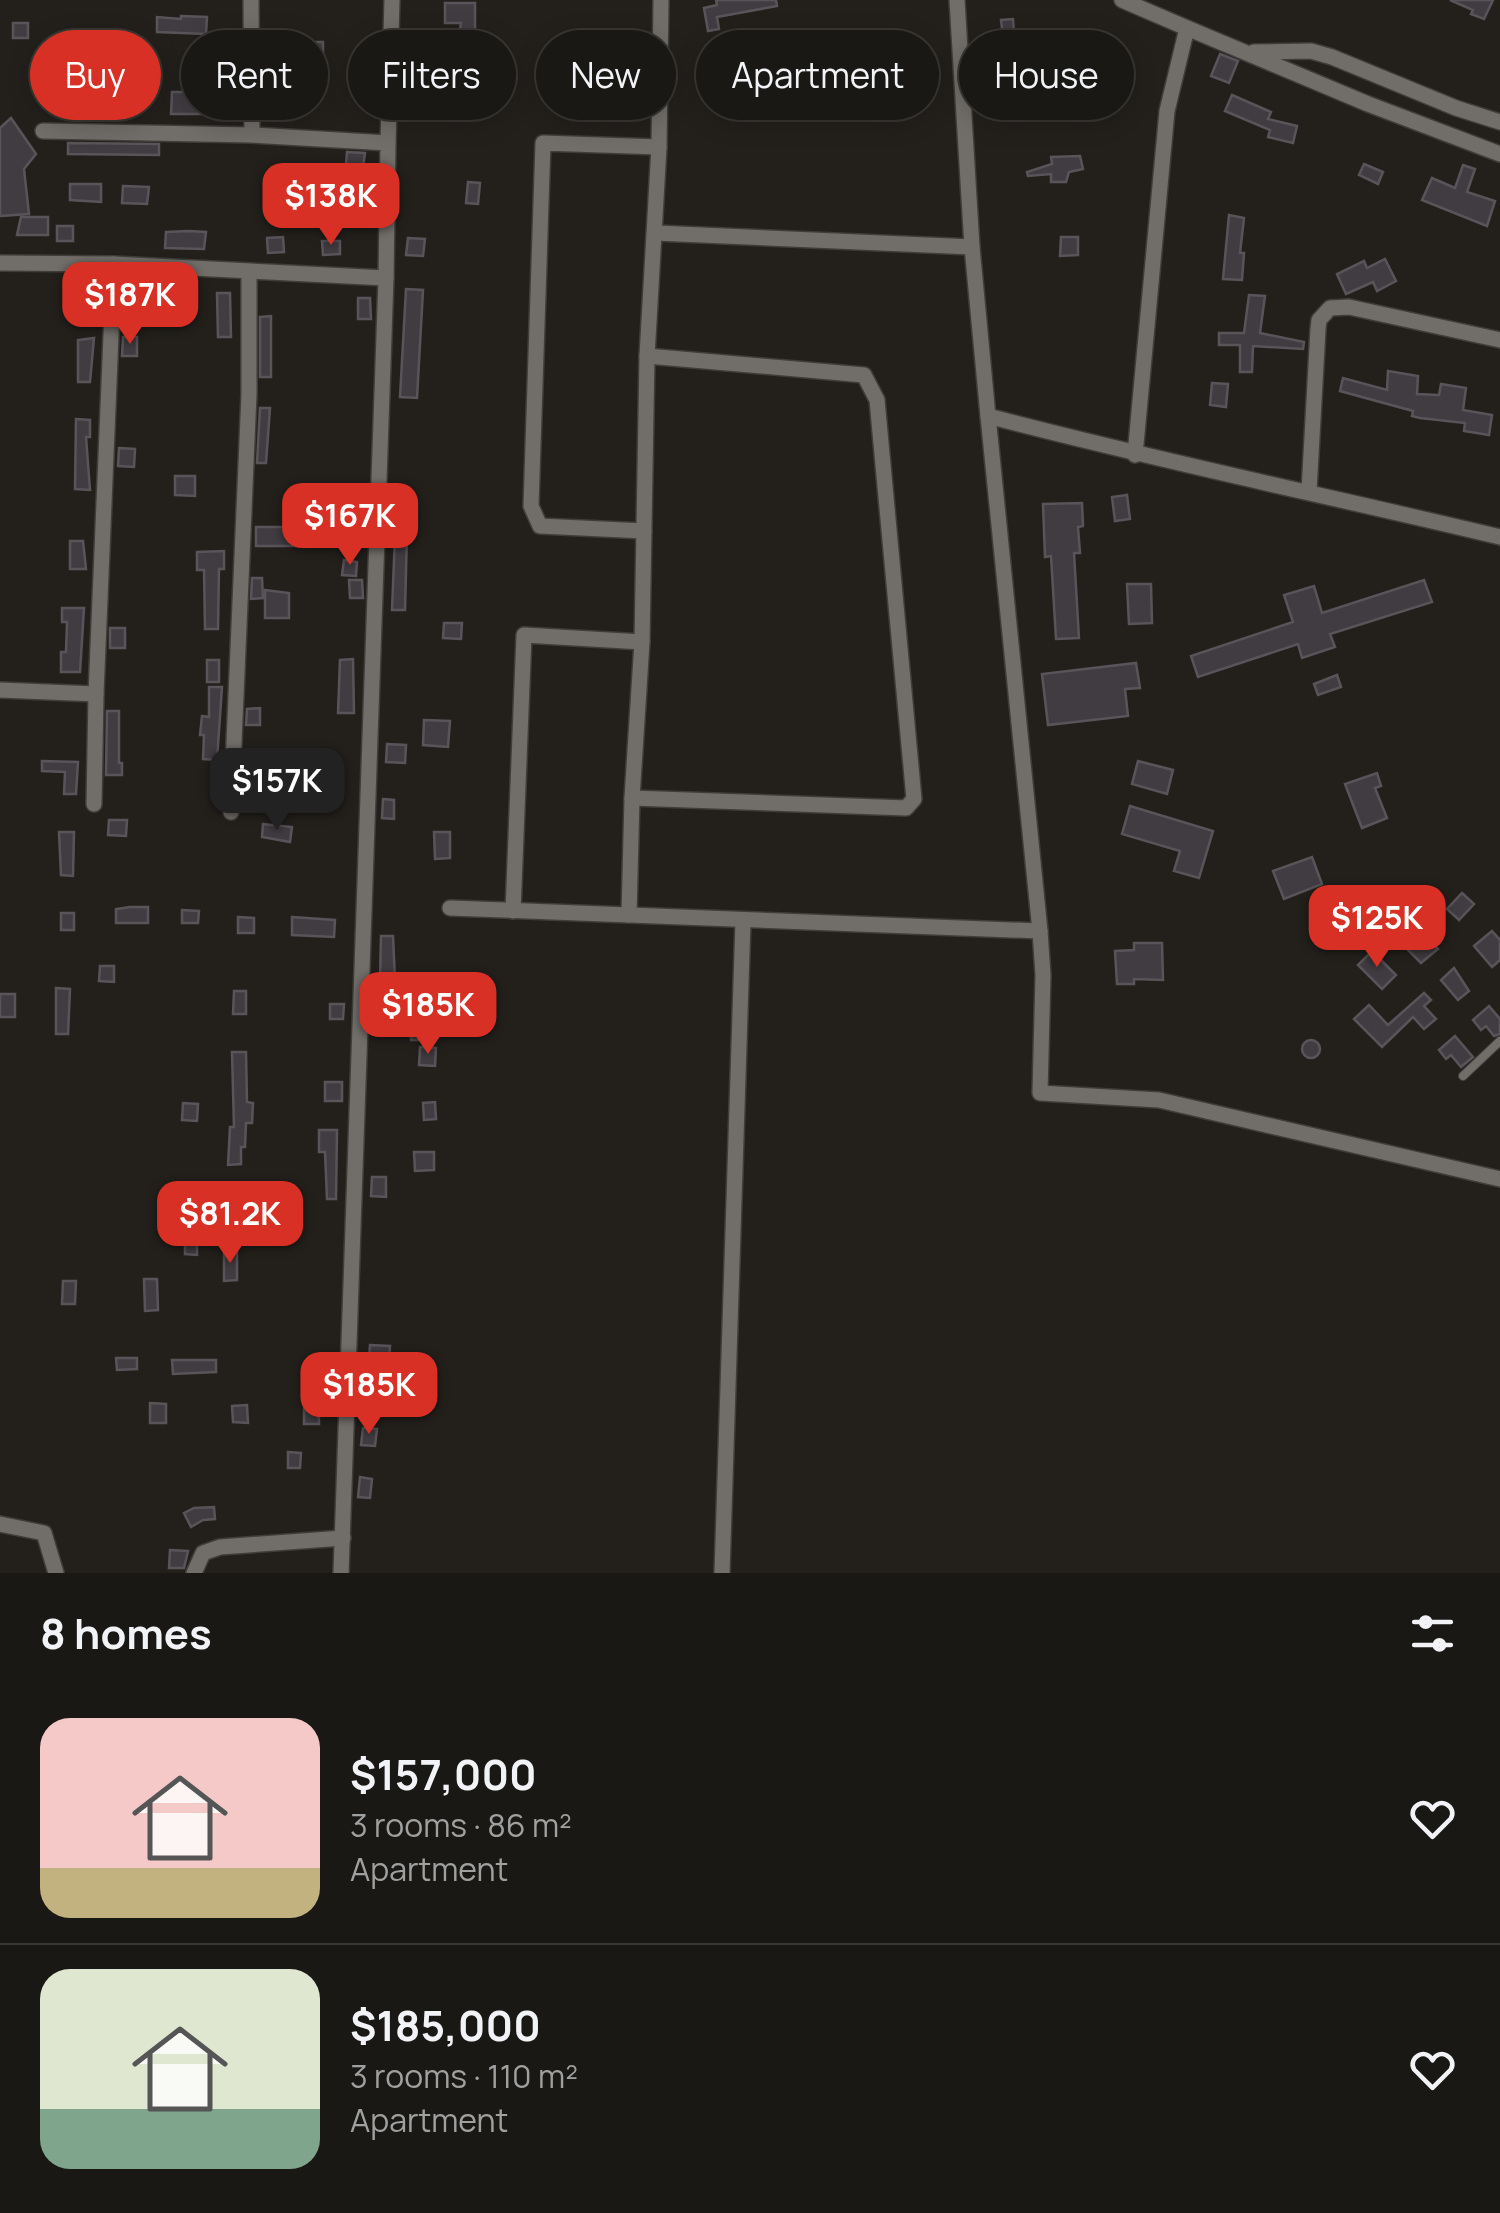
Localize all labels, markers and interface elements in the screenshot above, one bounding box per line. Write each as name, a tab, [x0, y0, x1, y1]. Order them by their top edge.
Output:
chip: Buy	[30, 30, 161, 120]
chip: Rent	[181, 30, 328, 120]
chip: Filters	[348, 30, 516, 120]
chip: New	[536, 30, 676, 120]
chip: Apartment	[696, 30, 939, 120]
chip: House	[959, 30, 1134, 120]
pin: $138K	[261, 163, 401, 248]
text: $138K	[284, 173, 378, 217]
pin: $187K	[60, 262, 200, 347]
text: $187K	[84, 272, 176, 316]
pin: $167K	[280, 483, 420, 568]
text: $167K	[304, 493, 396, 537]
pin: $157K	[207, 748, 347, 833]
text: $157K	[232, 758, 322, 802]
pin: $125K	[1307, 885, 1447, 970]
text: $125K	[1331, 895, 1423, 939]
pin: $185K	[358, 972, 498, 1057]
text: $185K	[381, 982, 475, 1026]
pin: $81.2K	[149, 1181, 311, 1266]
text: $81.2K	[179, 1191, 281, 1235]
pin: $185K	[299, 1352, 439, 1437]
text: $185K	[322, 1362, 416, 1406]
text: 8 homes	[40, 1604, 212, 1662]
icon: filters	[1405, 1606, 1460, 1661]
text: $157,000	[350, 1745, 537, 1803]
icon: home	[120, 1758, 240, 1878]
icon: heart	[1405, 1791, 1460, 1846]
text: 3 rooms · 86 m²	[350, 1803, 572, 1847]
text: Apartment	[350, 1847, 508, 1891]
text: $185,000	[350, 1996, 541, 2054]
icon: home	[120, 2009, 240, 2129]
icon: heart	[1405, 2042, 1460, 2097]
text: 3 rooms · 110 m²	[350, 2054, 578, 2098]
text: Apartment	[350, 2098, 508, 2142]

